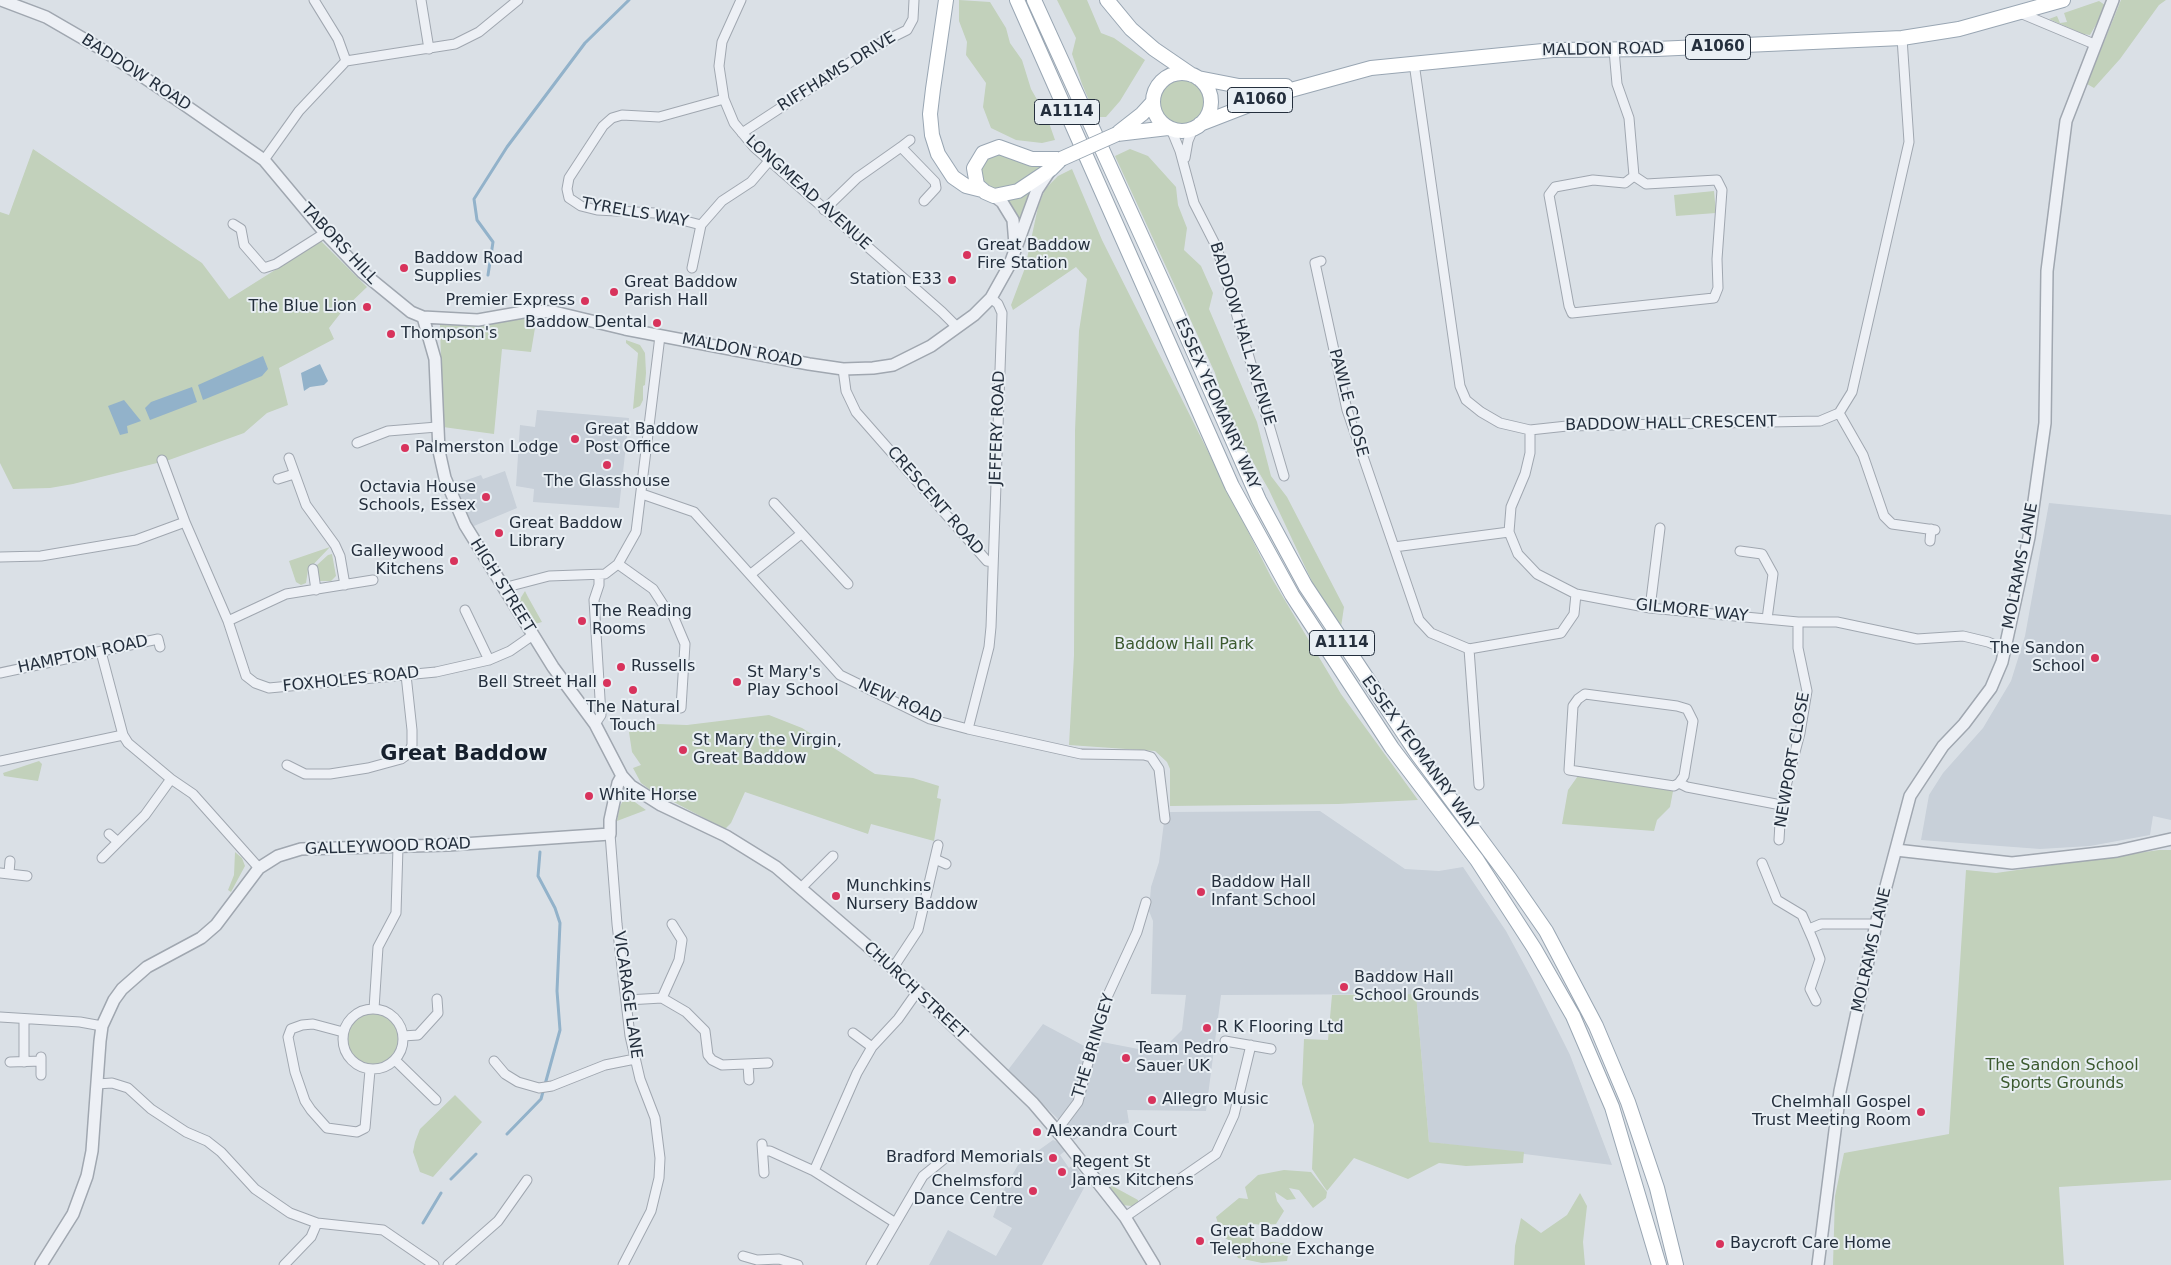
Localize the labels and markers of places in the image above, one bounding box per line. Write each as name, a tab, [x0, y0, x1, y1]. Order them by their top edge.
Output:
place label: Great Baddow Fire Station	[977, 236, 1091, 274]
place label: Baddow Road Supplies	[414, 249, 523, 287]
marker: Great Baddow Fire Station	[961, 249, 973, 261]
marker: Baddow Road Supplies	[398, 262, 410, 274]
place label: Station E33	[850, 270, 942, 290]
place label: Great Baddow Parish Hall	[624, 273, 738, 311]
marker: Station E33	[946, 274, 958, 286]
marker: Great Baddow Parish Hall	[608, 286, 620, 298]
place label: Premier Express	[446, 291, 575, 311]
marker: Premier Express	[579, 295, 591, 307]
place label: The Blue Lion	[248, 297, 357, 317]
marker: The Blue Lion	[361, 301, 373, 313]
place label: Baddow Dental	[525, 313, 647, 333]
marker: Baddow Dental	[651, 317, 663, 329]
place label: Thompson's	[401, 324, 497, 344]
marker: Thompson's	[385, 328, 397, 340]
place label: Great Baddow Post Office	[585, 420, 699, 458]
marker: Great Baddow Post Office	[569, 433, 581, 445]
place label: Palmerston Lodge	[415, 438, 558, 458]
marker: Palmerston Lodge	[399, 442, 411, 454]
marker: The Glasshouse	[601, 459, 613, 471]
place label: The Glasshouse	[544, 472, 670, 492]
place label: Octavia House Schools, Essex	[359, 478, 476, 516]
marker: Octavia House Schools, Essex	[480, 491, 492, 503]
place label: Great Baddow Library	[509, 514, 623, 552]
marker: Great Baddow Library	[493, 527, 505, 539]
place label: Galleywood Kitchens	[351, 542, 444, 580]
marker: Galleywood Kitchens	[448, 555, 460, 567]
place label: The Reading Rooms	[592, 602, 692, 640]
marker: The Reading Rooms	[576, 615, 588, 627]
place label: The Sandon School	[1990, 639, 2085, 677]
marker: The Sandon School	[2089, 652, 2101, 664]
place label: Russells	[631, 657, 695, 677]
marker: Russells	[615, 661, 627, 673]
place label: St Mary's Play School	[747, 663, 839, 701]
place label: Bell Street Hall	[478, 673, 597, 693]
marker: St Mary's Play School	[731, 676, 743, 688]
marker: Bell Street Hall	[601, 677, 613, 689]
marker: The Natural Touch	[627, 684, 639, 696]
place label: The Natural Touch	[586, 698, 680, 736]
place label: St Mary the Virgin, Great Baddow	[693, 731, 842, 769]
marker: St Mary the Virgin, Great Baddow	[677, 744, 689, 756]
place label: White Horse	[599, 786, 697, 806]
marker: White Horse	[583, 790, 595, 802]
place label: Baddow Hall Infant School	[1211, 873, 1316, 911]
place label: Munchkins Nursery Baddow	[846, 877, 978, 915]
marker: Baddow Hall Infant School	[1195, 886, 1207, 898]
marker: Munchkins Nursery Baddow	[830, 890, 842, 902]
place label: Baddow Hall School Grounds	[1354, 968, 1479, 1006]
marker: Baddow Hall School Grounds	[1338, 981, 1350, 993]
place label: R K Flooring Ltd	[1217, 1018, 1344, 1038]
marker: R K Flooring Ltd	[1201, 1022, 1213, 1034]
place label: Team Pedro Sauer UK	[1136, 1039, 1228, 1077]
marker: Team Pedro Sauer UK	[1120, 1052, 1132, 1064]
place label: Allegro Music	[1162, 1090, 1268, 1110]
place label: Chelmhall Gospel Trust Meeting Room	[1752, 1093, 1911, 1131]
marker: Allegro Music	[1146, 1094, 1158, 1106]
marker: Chelmhall Gospel Trust Meeting Room	[1915, 1106, 1927, 1118]
place label: Alexandra Court	[1047, 1122, 1177, 1142]
marker: Alexandra Court	[1031, 1126, 1043, 1138]
place label: Bradford Memorials	[886, 1148, 1043, 1168]
marker: Bradford Memorials	[1047, 1152, 1059, 1164]
place label: Regent St James Kitchens	[1072, 1153, 1194, 1191]
marker: Regent St James Kitchens	[1056, 1166, 1068, 1178]
place label: Chelmsford Dance Centre	[914, 1172, 1023, 1210]
marker: Chelmsford Dance Centre	[1027, 1185, 1039, 1197]
place label: Great Baddow Telephone Exchange	[1210, 1222, 1375, 1260]
place label: Baycroft Care Home	[1730, 1234, 1891, 1254]
marker: Great Baddow Telephone Exchange	[1194, 1235, 1206, 1247]
marker: Baycroft Care Home	[1714, 1238, 1726, 1250]

